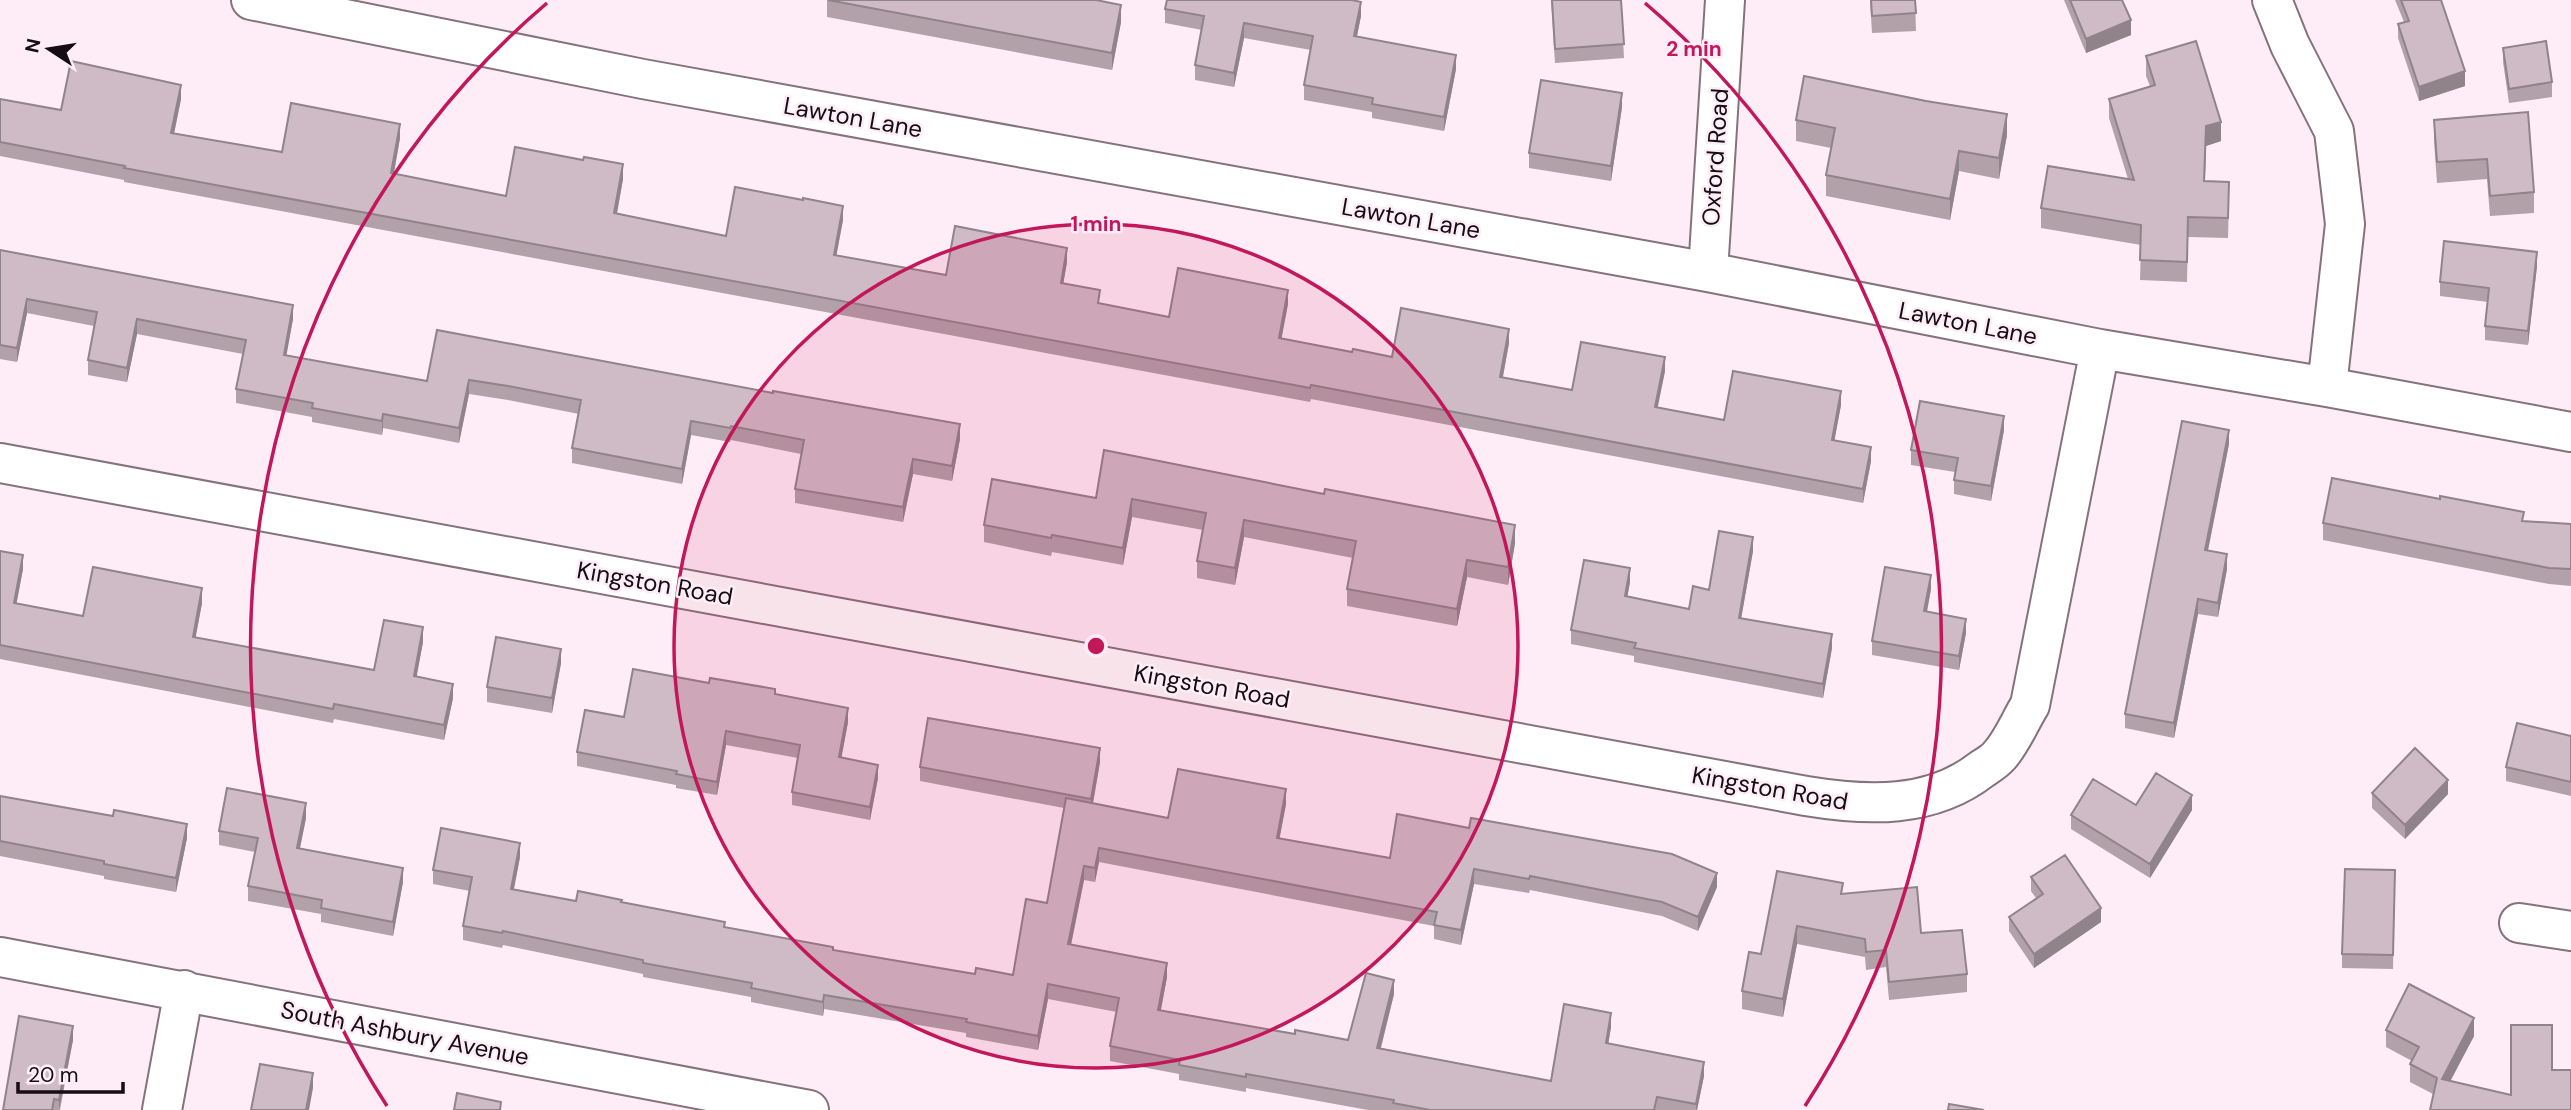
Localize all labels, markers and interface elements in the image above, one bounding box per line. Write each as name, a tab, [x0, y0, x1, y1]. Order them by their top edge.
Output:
north arrow	[14, 14, 84, 84]
text: 2 min	[1666, 35, 1722, 63]
text: N	[19, 36, 47, 55]
street label: Oxford Road	[1695, 87, 1735, 227]
street label: Lawton Lane	[781, 90, 925, 144]
street label: Lawton Lane	[1339, 191, 1483, 245]
text: 1 min	[1070, 210, 1122, 238]
street label: Lawton Lane	[1896, 294, 2040, 352]
street label: Kingston Road	[575, 554, 735, 612]
centre of rings	[1084, 634, 1108, 658]
street label: Kingston Road	[1132, 657, 1292, 715]
street label: Kingston Road	[1690, 759, 1850, 817]
street label: South Ashbury Avenue	[278, 994, 532, 1072]
scale bar	[18, 1050, 122, 1094]
text: 20 m	[28, 1061, 79, 1089]

